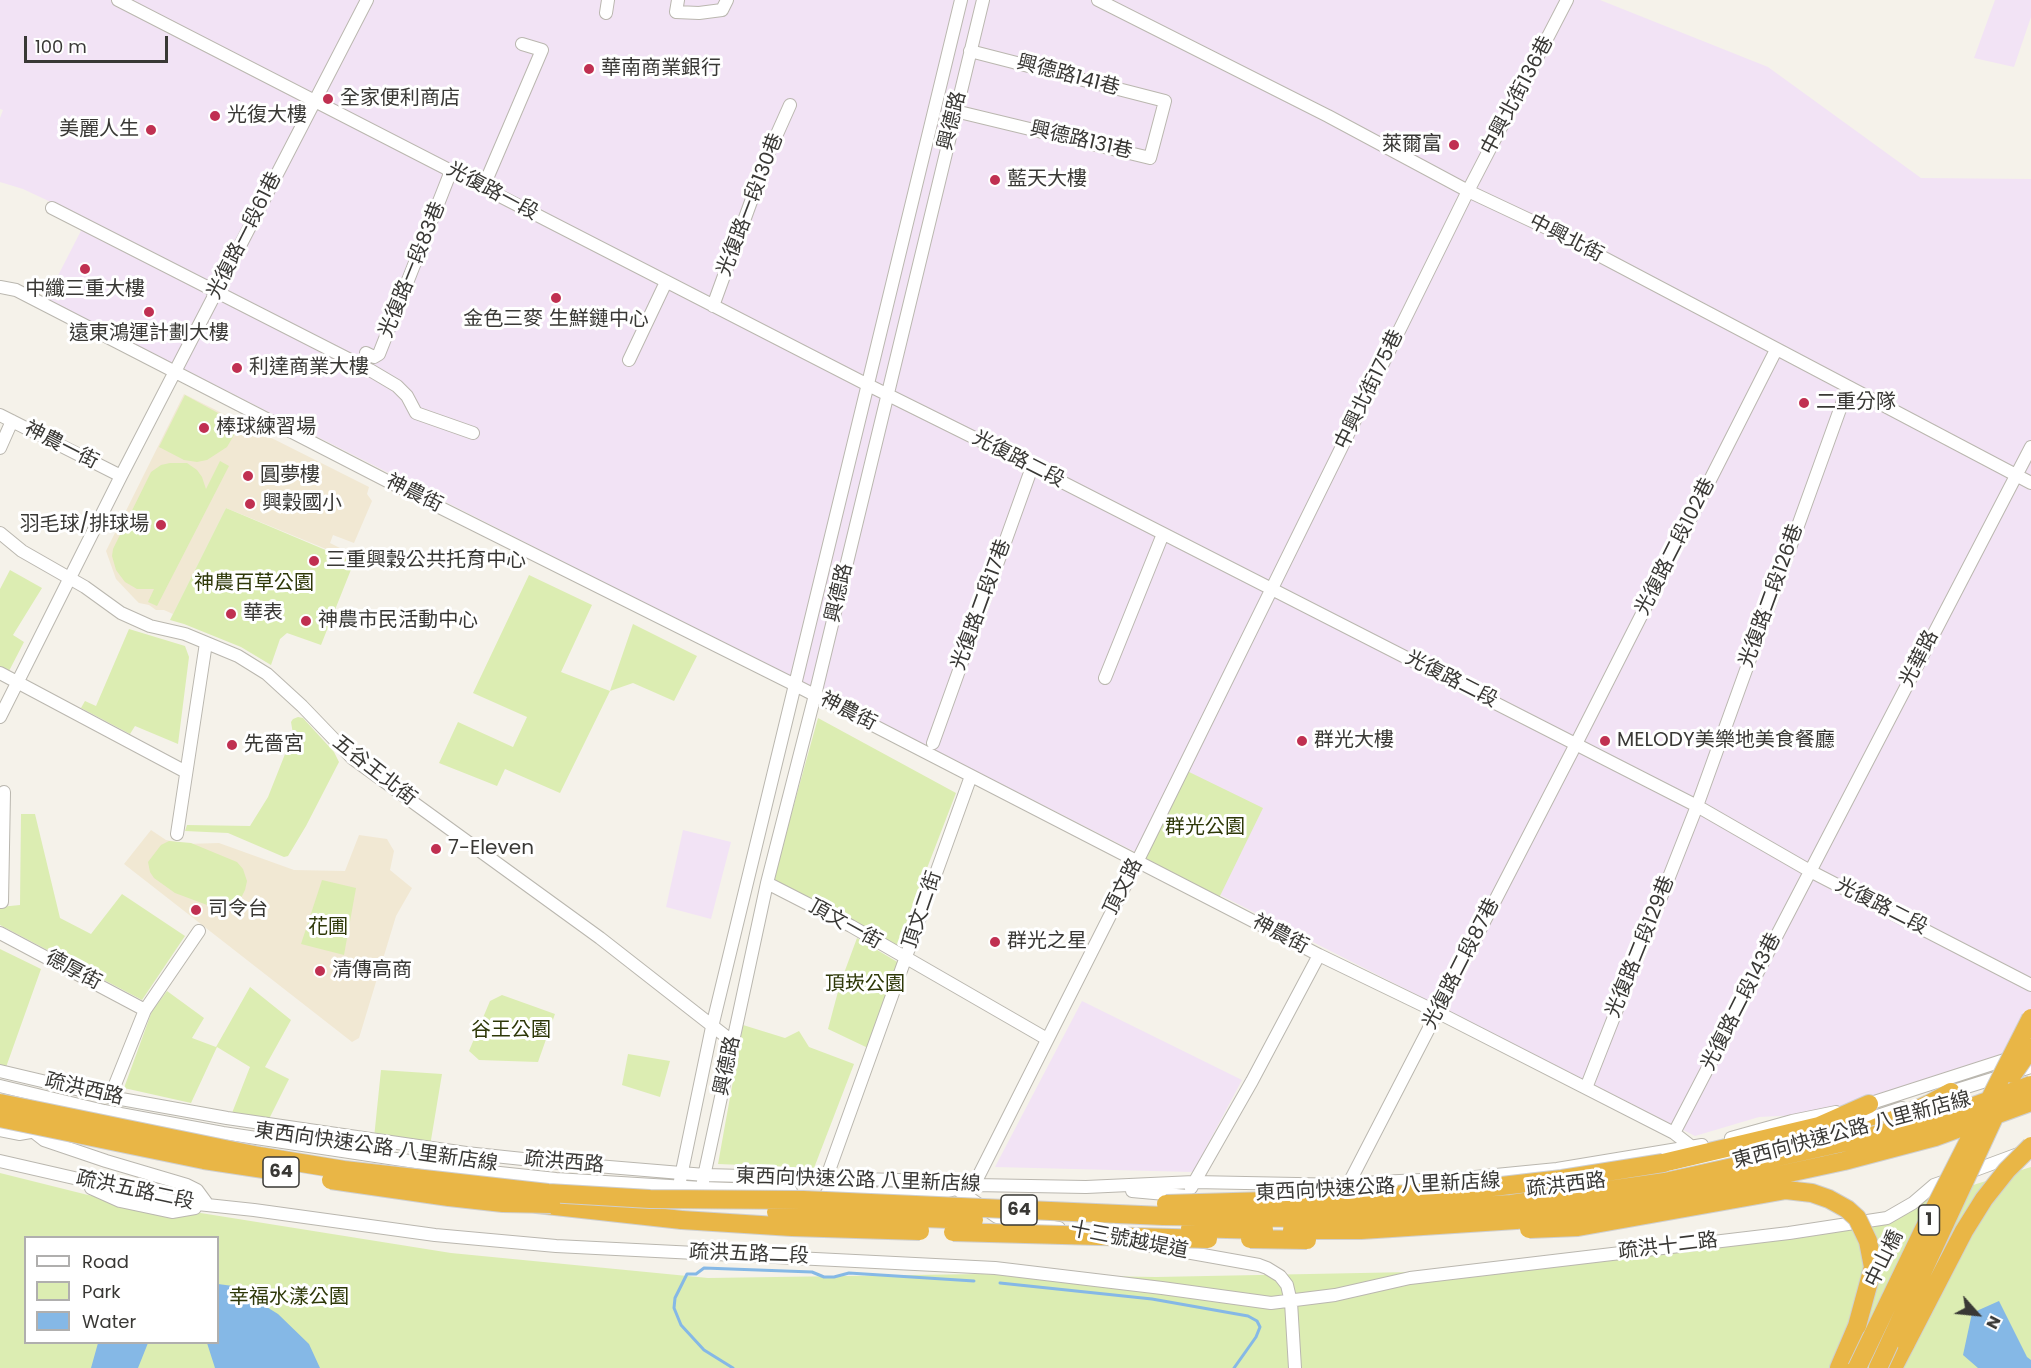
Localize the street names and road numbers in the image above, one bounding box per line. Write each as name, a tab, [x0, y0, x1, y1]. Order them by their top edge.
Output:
street label: 中興北街136巷	[1477, 33, 1559, 159]
street label: 興德路141巷	[1014, 51, 1122, 101]
street label: 興德路	[934, 89, 972, 153]
street label: 興德路131巷	[1027, 118, 1135, 164]
street label: 光復路一段130巷	[713, 130, 789, 280]
street label: 光復路一段	[442, 158, 542, 226]
street label: 光復路一段61巷	[203, 169, 287, 303]
street label: 光復路一段83巷	[375, 199, 451, 341]
street label: 中興北街	[1525, 210, 1607, 268]
street label: 中興北街175巷	[1331, 326, 1409, 454]
street label: 神農一街	[20, 417, 102, 475]
street label: 光復路二段	[968, 427, 1068, 493]
street label: 神農街	[382, 470, 446, 518]
street label: 光復路二段102巷	[1631, 475, 1721, 619]
street label: 光復路二段126巷	[1735, 521, 1809, 671]
street label: 光復路二段17巷	[947, 536, 1017, 674]
street label: 興德路	[822, 561, 858, 625]
street label: 光華路	[1896, 627, 1944, 691]
street label: 光復路二段	[1401, 647, 1501, 713]
street label: 神農街	[816, 688, 880, 736]
street label: 五谷王北街	[327, 731, 421, 811]
street label: 頂文路	[1100, 855, 1148, 919]
street label: 頂文二街	[899, 868, 947, 952]
street label: 光復路二段129巷	[1602, 873, 1680, 1021]
street label: 光復路二段	[1831, 874, 1931, 940]
street label: 頂文一街	[804, 895, 886, 955]
street label: 光復路二段87巷	[1419, 895, 1505, 1033]
street label: 神農街	[1248, 910, 1312, 960]
street label: 光復路二段143巷	[1697, 929, 1787, 1075]
street label: 德厚街	[41, 946, 105, 996]
street label: 興德路	[710, 1034, 746, 1098]
street label: 疏洪西路	[42, 1069, 126, 1111]
street label: 東西向快速公路 八里新店線	[1730, 1088, 1974, 1174]
street label: 東西向快速公路 八里新店線	[253, 1119, 499, 1177]
street label: 疏洪西路	[523, 1148, 605, 1178]
road number: 64	[263, 1157, 299, 1187]
street label: 東西向快速公路 八里新店線	[735, 1165, 981, 1197]
street label: 疏洪五路二段	[74, 1167, 196, 1215]
street label: 疏洪西路	[1525, 1169, 1607, 1203]
street label: 東西向快速公路 八里新店線	[1255, 1170, 1501, 1206]
road number: 64	[1001, 1195, 1037, 1225]
road number: 1	[1918, 1205, 1940, 1235]
street label: 十三號越堤道	[1068, 1218, 1190, 1264]
street label: 中山橋	[1861, 1227, 1909, 1291]
street label: 疏洪十二路	[1617, 1229, 1719, 1265]
street label: 疏洪五路二段	[689, 1241, 809, 1269]

